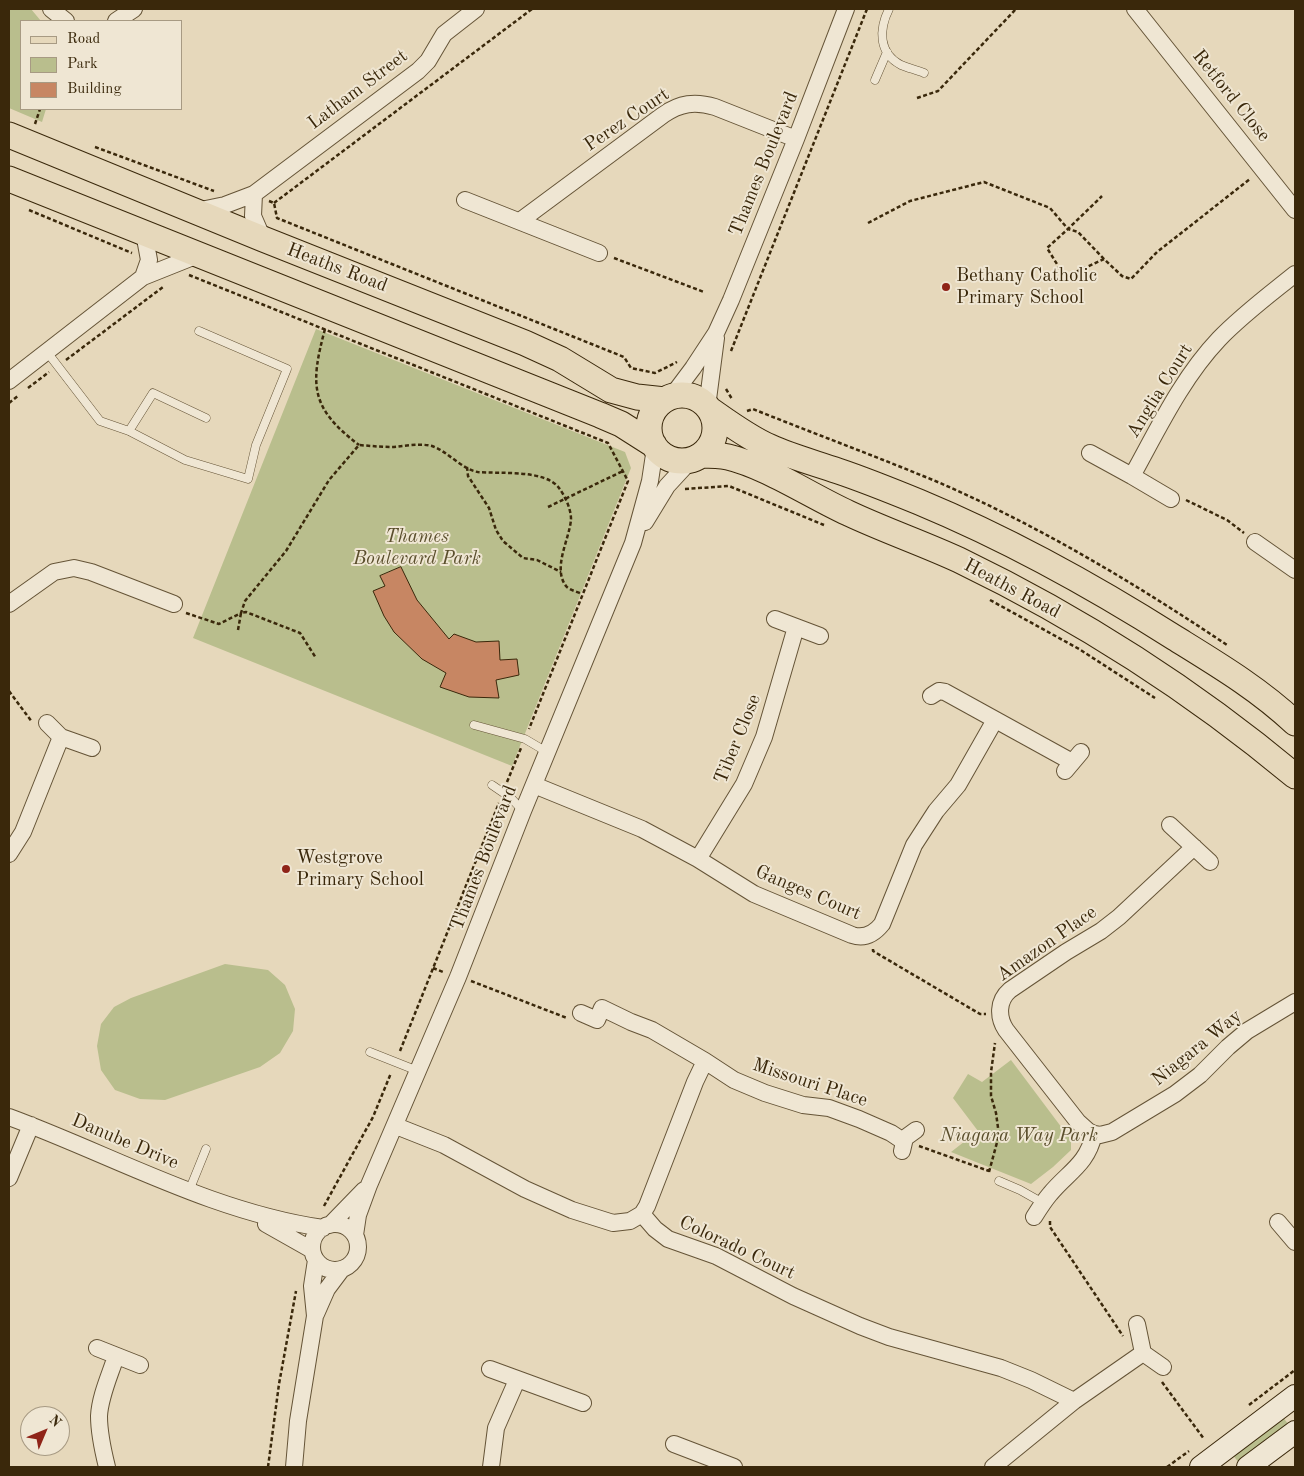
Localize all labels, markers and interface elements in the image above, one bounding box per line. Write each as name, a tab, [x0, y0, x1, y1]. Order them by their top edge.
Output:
legend	[20, 20, 182, 110]
text: Road	[67, 32, 100, 47]
street label: Latham Street	[304, 45, 412, 135]
street label: Retford Close	[1187, 45, 1275, 147]
text: Park	[67, 57, 98, 72]
text: Building	[67, 82, 122, 97]
street label: Perez Court	[580, 83, 674, 157]
street label: Thames Boulevard	[725, 88, 803, 240]
street label: Heaths Road	[283, 238, 391, 298]
place label: Bethany Catholic Primary School	[956, 265, 1097, 309]
marker: Bethany Catholic Primary School	[940, 281, 952, 293]
street label: Anglia Court	[1122, 340, 1198, 442]
park label: Thames Boulevard Park	[353, 526, 481, 570]
street label: Heaths Road	[960, 554, 1064, 624]
street label: Tiber Close	[710, 691, 766, 787]
street label: Thames Boulevard	[446, 782, 522, 934]
place label: Westgrove Primary School	[296, 847, 424, 891]
street label: Ganges Court	[752, 861, 864, 925]
marker: Westgrove Primary School	[280, 863, 292, 875]
street label: Amazon Place	[993, 901, 1101, 987]
street label: Niagara Way	[1147, 1005, 1247, 1091]
street label: Missouri Place	[750, 1054, 870, 1112]
street label: Danube Drive	[68, 1109, 182, 1175]
park label: Niagara Way Park	[940, 1125, 1098, 1147]
street label: Colorado Court	[675, 1211, 799, 1285]
north arrow	[20, 1406, 70, 1456]
text: N	[46, 1412, 64, 1430]

